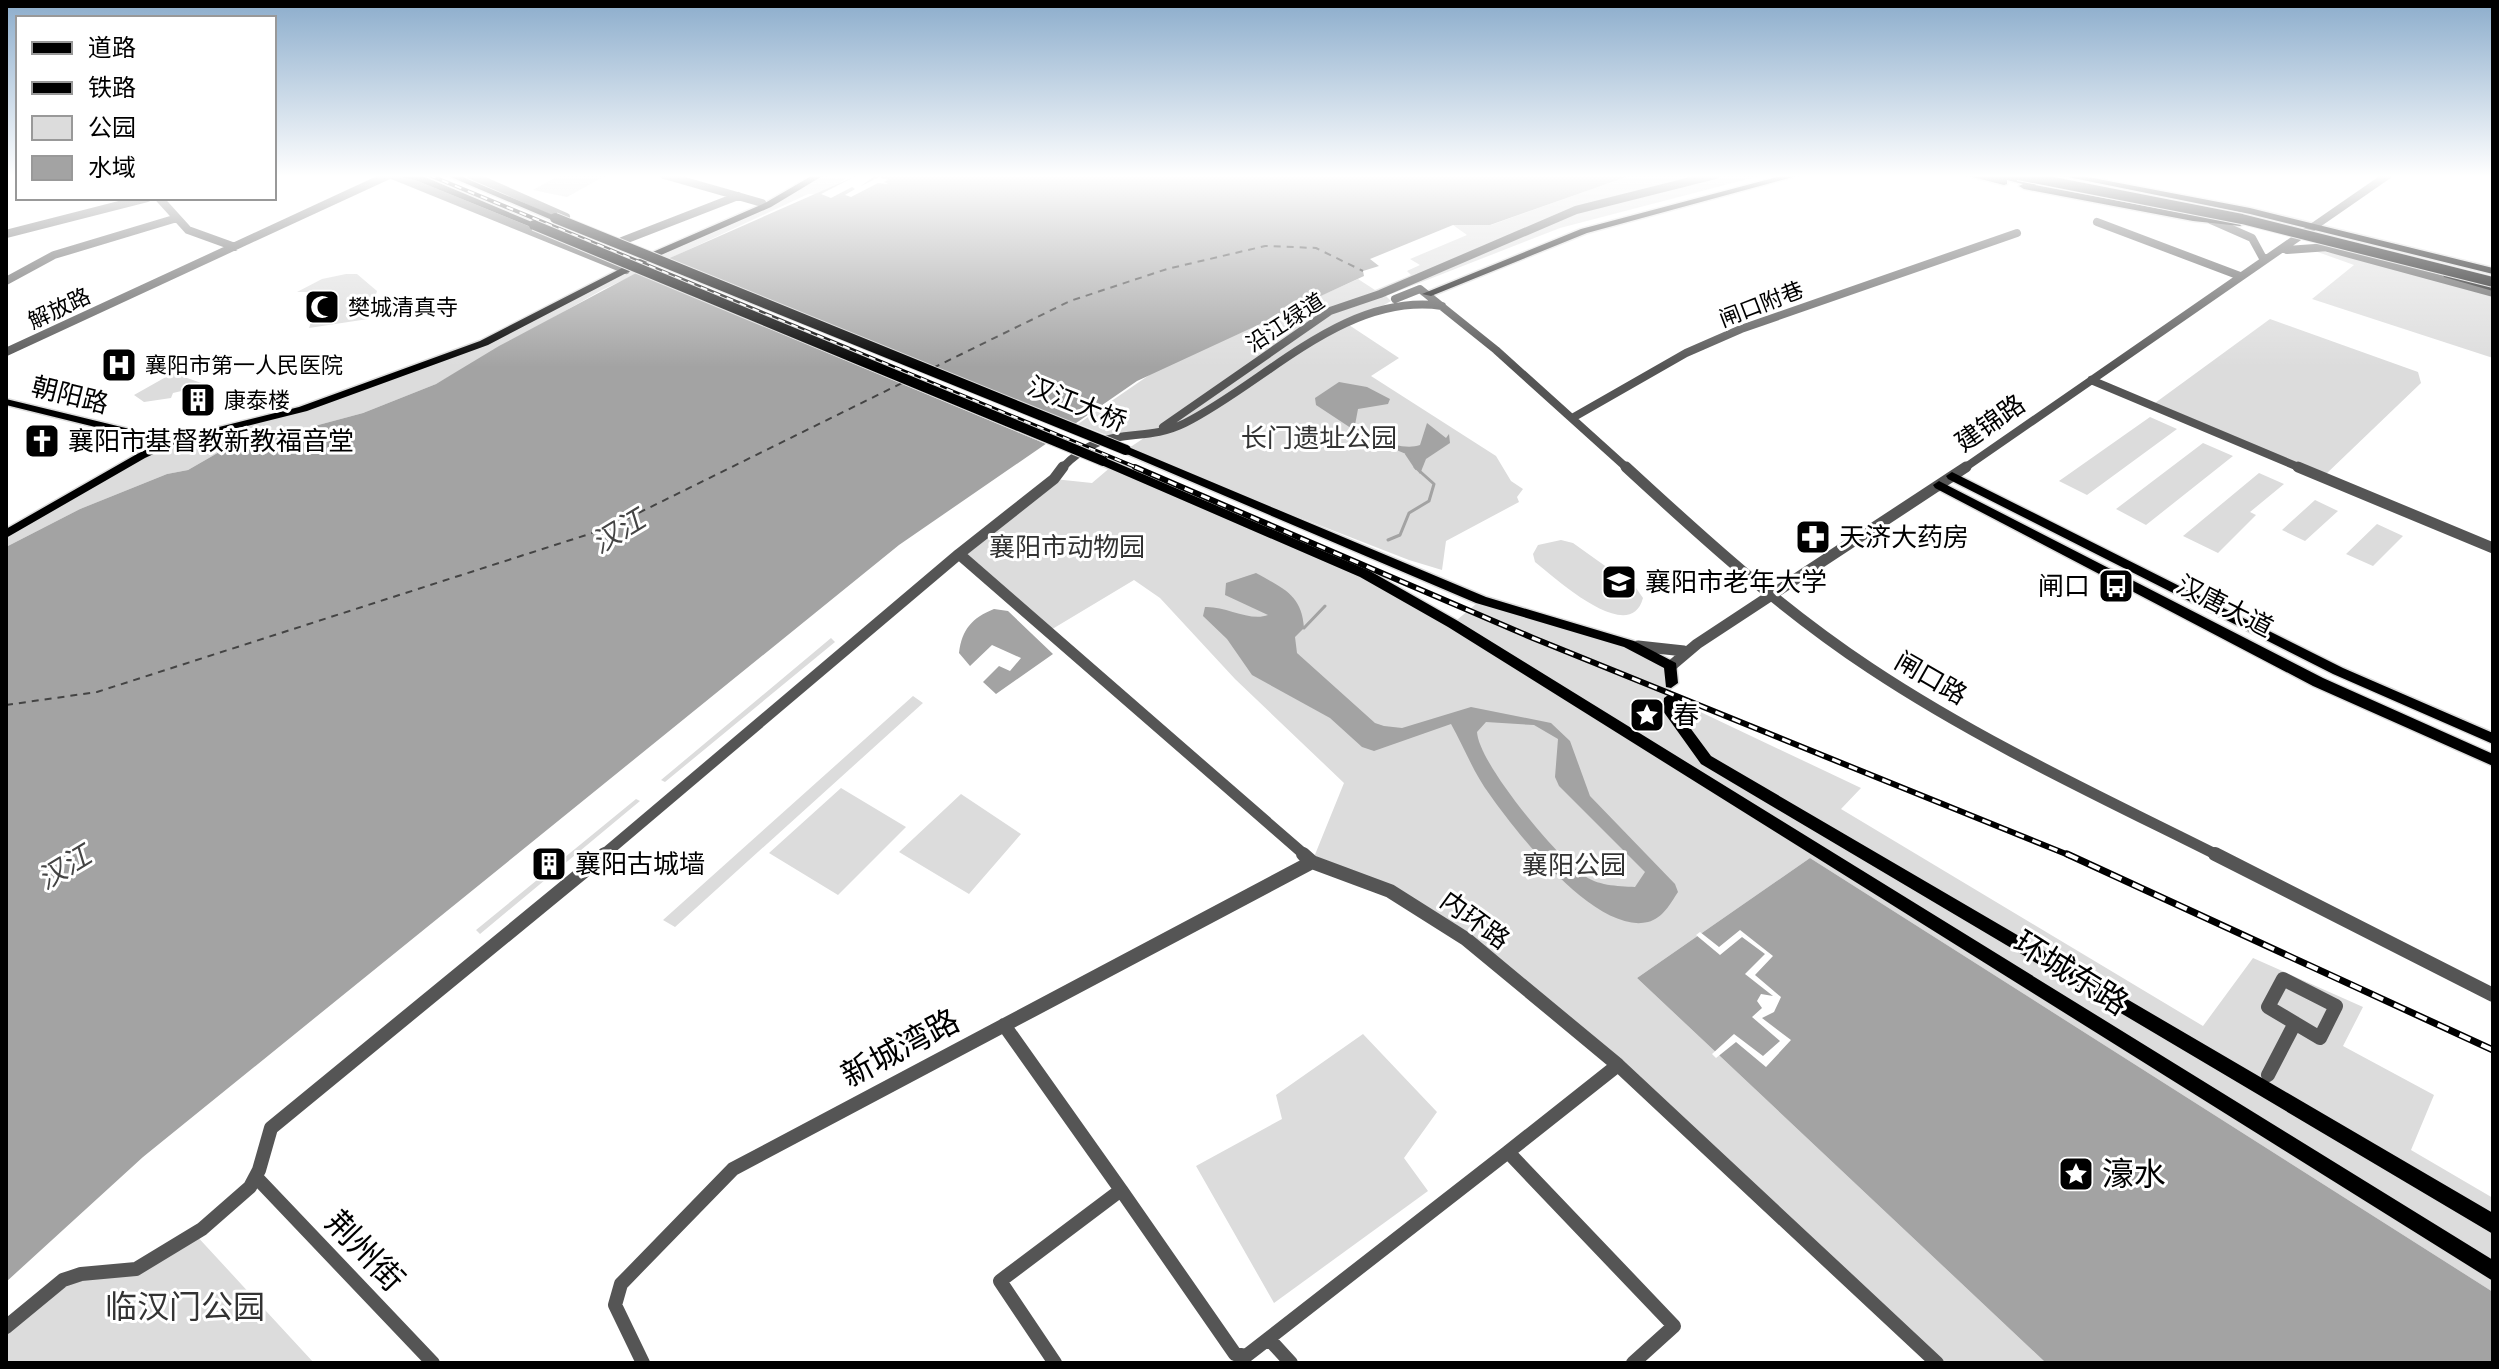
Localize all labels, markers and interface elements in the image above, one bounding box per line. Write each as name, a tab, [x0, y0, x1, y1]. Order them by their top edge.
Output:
legend	[16, 16, 276, 200]
text: 道路	[88, 35, 136, 65]
text: 铁路	[88, 75, 136, 105]
text: 公园	[88, 115, 136, 145]
text: 水域	[88, 155, 136, 185]
street label: 闸口附巷	[1716, 278, 1808, 335]
street label: 解放路	[24, 284, 96, 336]
mosque icon: 樊城清真寺	[303, 288, 341, 326]
street label: 沿江绿道	[1242, 289, 1331, 359]
place label: 樊城清真寺	[348, 296, 458, 323]
hospital icon: 襄阳市第一人民医院	[100, 346, 138, 384]
place label: 襄阳市第一人民医院	[145, 354, 343, 381]
street label: 朝阳路	[28, 372, 111, 423]
street label: 汉江大桥	[1022, 372, 1130, 441]
building icon: 康泰楼	[179, 381, 217, 419]
place label: 康泰楼	[224, 389, 290, 416]
street label: 建锦路	[1950, 389, 2033, 461]
church icon: 襄阳市基督教新教福音堂	[23, 422, 61, 460]
park label: 长门遗址公园	[1241, 424, 1397, 457]
place label: 襄阳市基督教新教福音堂	[68, 427, 354, 460]
water label: 汉江	[586, 502, 655, 563]
pharmacy icon: 天济大药房	[1794, 518, 1832, 556]
place label: 天济大药房	[1839, 523, 1969, 556]
park label: 襄阳市动物园	[989, 533, 1145, 566]
school or university icon: 襄阳市老年大学	[1600, 563, 1638, 601]
bus stop icon: 闸口	[2097, 567, 2135, 605]
place label: 襄阳市老年大学	[1645, 568, 1827, 601]
street label: 汉唐大道	[2170, 570, 2278, 647]
place label: 闸口	[2038, 572, 2090, 605]
street label: 闸口路	[1888, 646, 1972, 714]
place icon: 春	[1628, 696, 1666, 734]
place label: 春	[1673, 701, 1699, 734]
water label: 汉江	[32, 838, 101, 899]
building icon: 襄阳古城墙	[530, 845, 568, 883]
place label: 襄阳古城墙	[575, 850, 705, 883]
park label: 襄阳公园	[1522, 851, 1626, 884]
street label: 内环路	[1432, 886, 1515, 958]
street label: 环城东路	[2005, 925, 2134, 1026]
street label: 新城湾路	[836, 1003, 967, 1098]
place icon: 濠水	[2057, 1155, 2095, 1193]
place label: 濠水	[2102, 1157, 2166, 1197]
street label: 荆州街	[315, 1205, 411, 1302]
park label: 临汉门公园	[105, 1290, 265, 1330]

